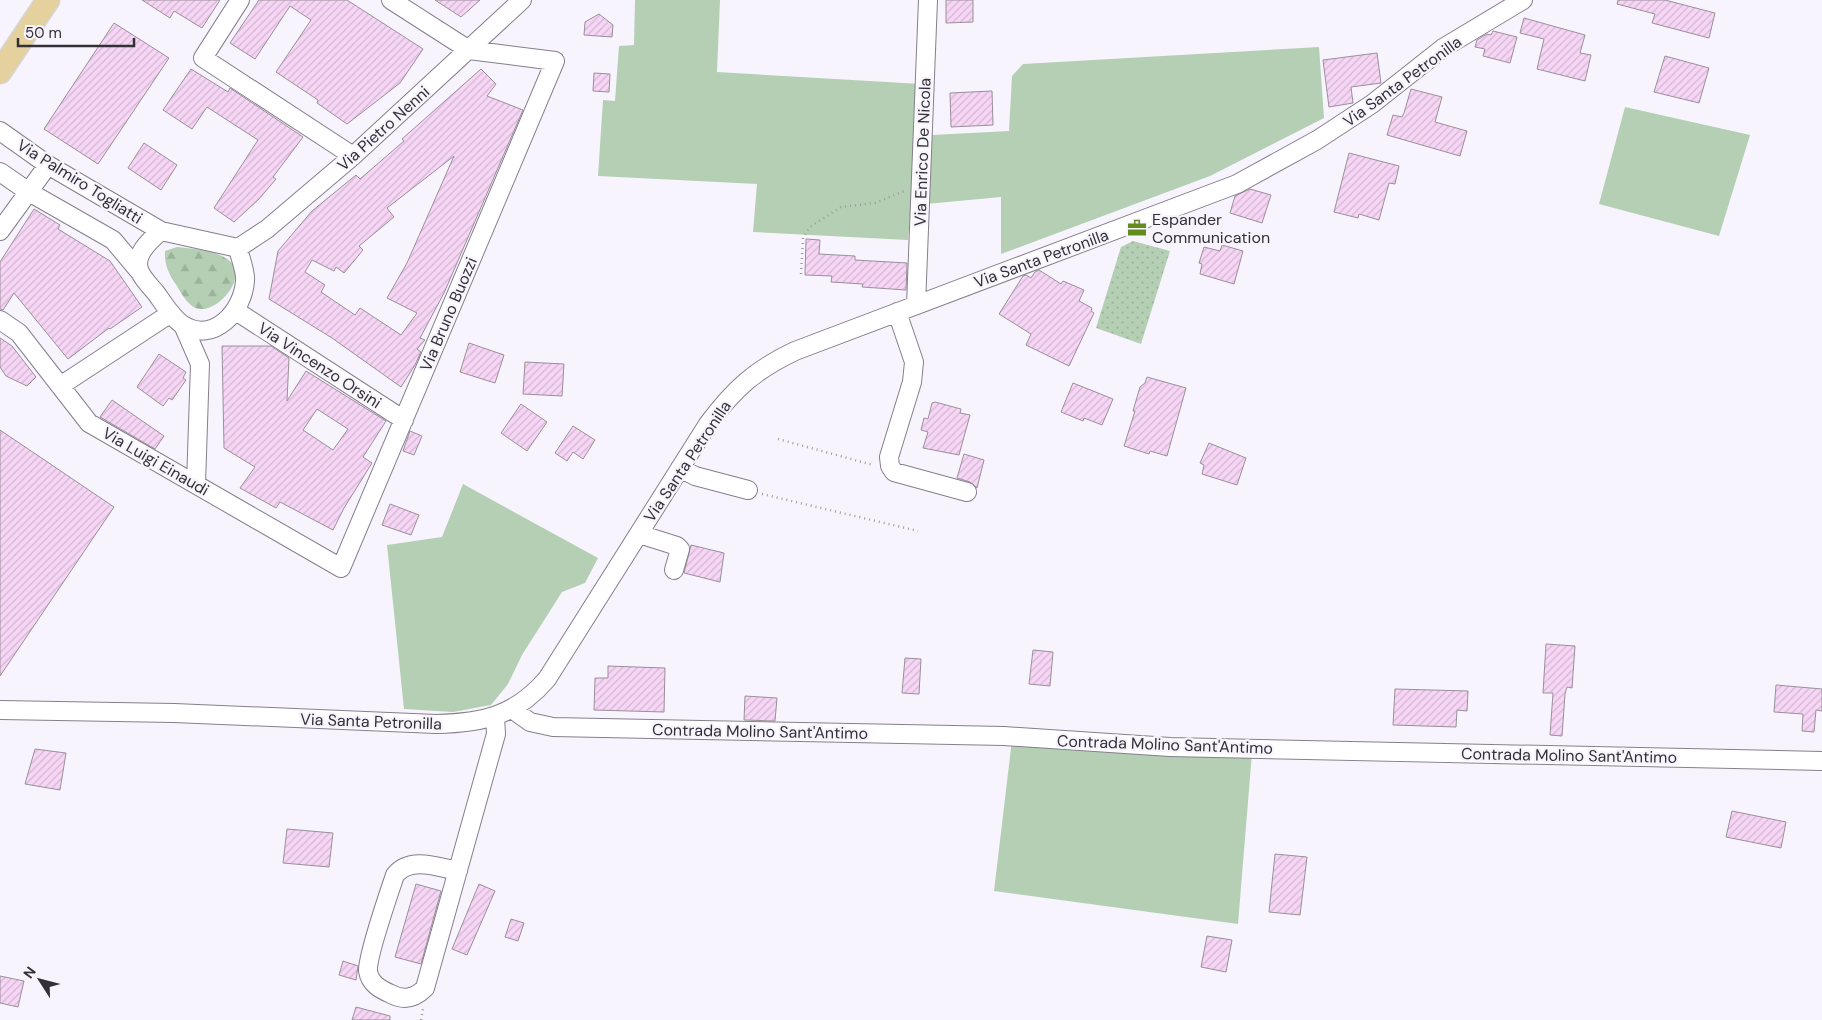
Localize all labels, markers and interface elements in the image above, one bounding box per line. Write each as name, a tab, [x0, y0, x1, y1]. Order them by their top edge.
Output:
scale bar	[18, 15, 134, 47]
text: 50 m	[25, 23, 62, 43]
street label: Via Santa Petronilla	[1339, 31, 1466, 132]
street label: Via Enrico De Nicola	[909, 77, 936, 227]
street label: Via Pietro Nenni	[333, 81, 434, 175]
street label: Via Palmiro Togliatti	[13, 134, 146, 228]
place label: Espander Communication	[1152, 209, 1270, 248]
office icon: Espander Communication	[1126, 217, 1148, 239]
street label: Via Santa Petronilla	[971, 224, 1111, 293]
street label: Via Bruno Buozzi	[415, 254, 482, 374]
street label: Via Vincenzo Orsini	[254, 318, 385, 413]
street label: Via Santa Petronilla	[639, 397, 736, 526]
street label: Via Luigi Einaudi	[99, 422, 213, 500]
street label: Via Santa Petronilla	[300, 709, 442, 734]
street label: Contrada Molino Sant'Antimo	[652, 719, 868, 744]
street label: Contrada Molino Sant'Antimo	[1057, 730, 1273, 759]
street label: Contrada Molino Sant'Antimo	[1461, 743, 1677, 768]
north arrow	[15, 955, 65, 1005]
text: N	[19, 963, 40, 982]

